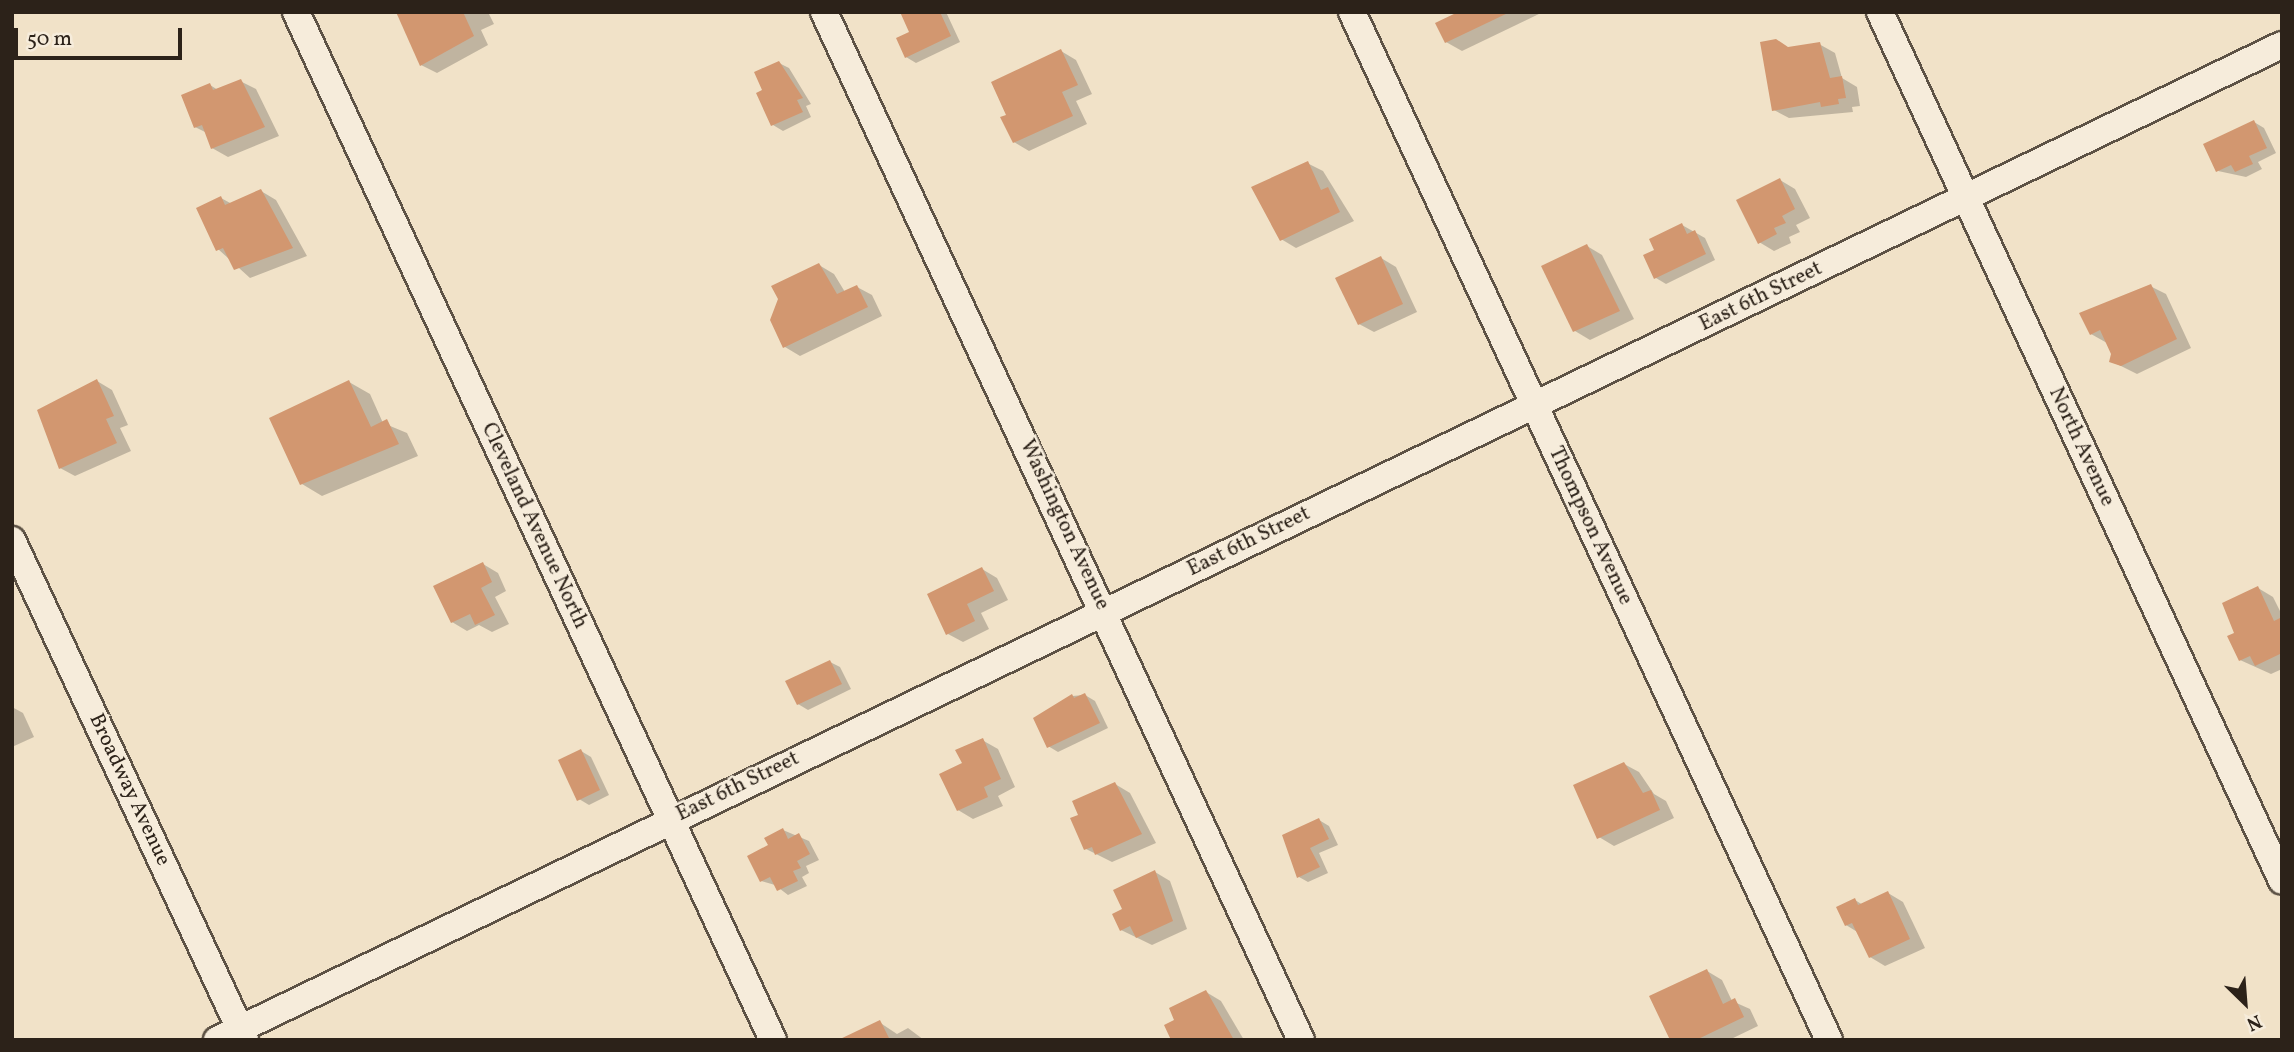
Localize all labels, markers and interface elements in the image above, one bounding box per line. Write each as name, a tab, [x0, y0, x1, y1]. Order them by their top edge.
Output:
scale bar	[18, 14, 186, 58]
text: 50 m	[27, 25, 72, 54]
street label: East 6th Street	[1696, 256, 1826, 338]
street label: North Avenue	[2042, 384, 2120, 510]
street label: Cleveland Avenue North	[475, 419, 593, 633]
street label: Washington Avenue	[1014, 436, 1114, 614]
street label: Thompson Avenue	[1542, 443, 1638, 609]
street label: East 6th Street	[1184, 501, 1314, 583]
street label: Broadway Avenue	[83, 710, 175, 870]
street label: East 6th Street	[673, 746, 803, 828]
north arrow	[2210, 968, 2280, 1038]
text: N	[2242, 1007, 2266, 1037]

